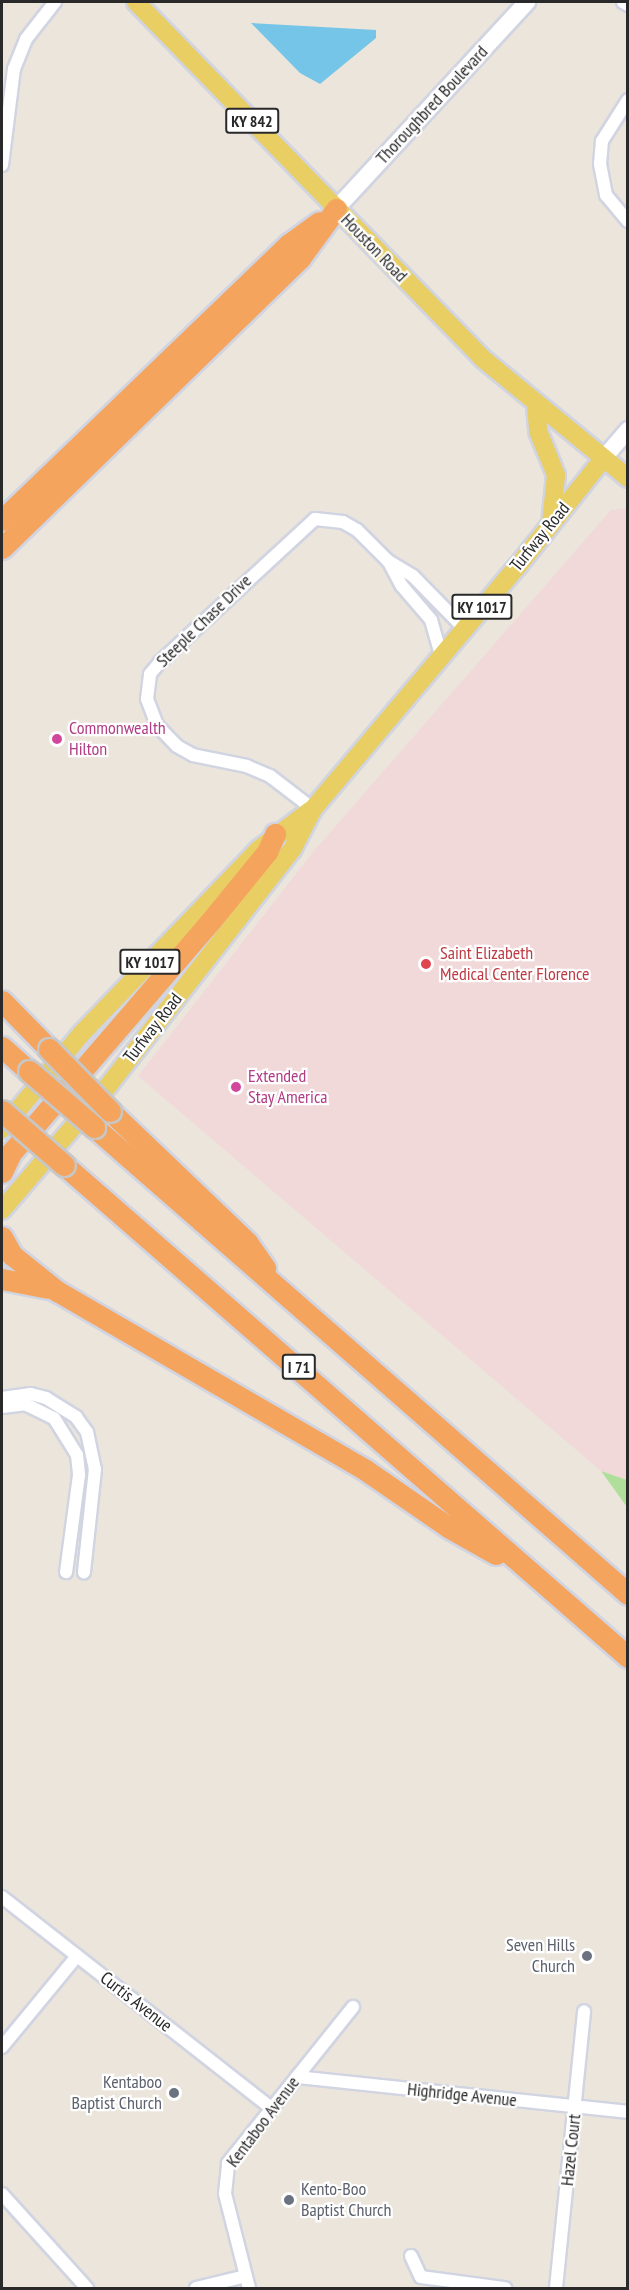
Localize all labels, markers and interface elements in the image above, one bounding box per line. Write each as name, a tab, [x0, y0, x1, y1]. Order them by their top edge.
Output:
street label: Thoroughbred Boulevard	[372, 41, 492, 169]
road number: KY 842	[225, 108, 279, 134]
street label: Houston Road	[336, 209, 412, 287]
street label: Turfway Road	[505, 498, 575, 576]
street label: Steeple Chase Drive	[152, 570, 256, 672]
road number: KY 1017	[450, 594, 514, 620]
place label: Commonwealth Hilton	[69, 718, 166, 760]
marker: Commonwealth Hilton	[50, 732, 64, 746]
place label: Saint Elizabeth Medical Center Florence	[440, 943, 589, 986]
road number: KY 1017	[118, 949, 182, 975]
marker: Saint Elizabeth Medical Center Florence	[417, 955, 435, 973]
street label: Turfway Road	[119, 989, 187, 1067]
place label: Extended Stay America	[248, 1066, 329, 1108]
marker: Extended Stay America	[229, 1080, 243, 1094]
road number: I 71	[281, 1354, 317, 1380]
place label: Seven Hills Church	[506, 1935, 575, 1978]
marker: Seven Hills Church	[580, 1949, 594, 1963]
street label: Curtis Avenue	[96, 1967, 176, 2037]
place label: Kentaboo Baptist Church	[72, 2072, 162, 2114]
street label: Kentaboo Avenue	[222, 2072, 304, 2172]
street label: Highridge Avenue	[406, 2078, 518, 2112]
marker: Kentaboo Baptist Church	[167, 2086, 181, 2100]
street label: Hazel Court	[556, 2113, 586, 2187]
place label: Kento-Boo Baptist Church	[301, 2179, 391, 2222]
marker: Kento-Boo Baptist Church	[282, 2193, 296, 2207]

